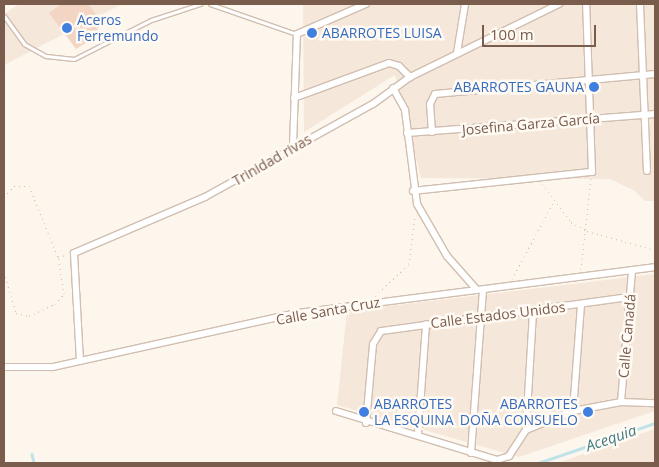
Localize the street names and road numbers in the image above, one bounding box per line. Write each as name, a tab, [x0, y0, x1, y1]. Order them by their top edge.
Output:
street label: Josefina Garza García	[461, 110, 601, 138]
street label: Trinidad rivas	[230, 131, 314, 189]
street label: Calle Canadá	[615, 293, 639, 379]
street label: Calle Santa Cruz	[275, 294, 381, 328]
street label: Calle Estados Unidos	[430, 298, 566, 332]

